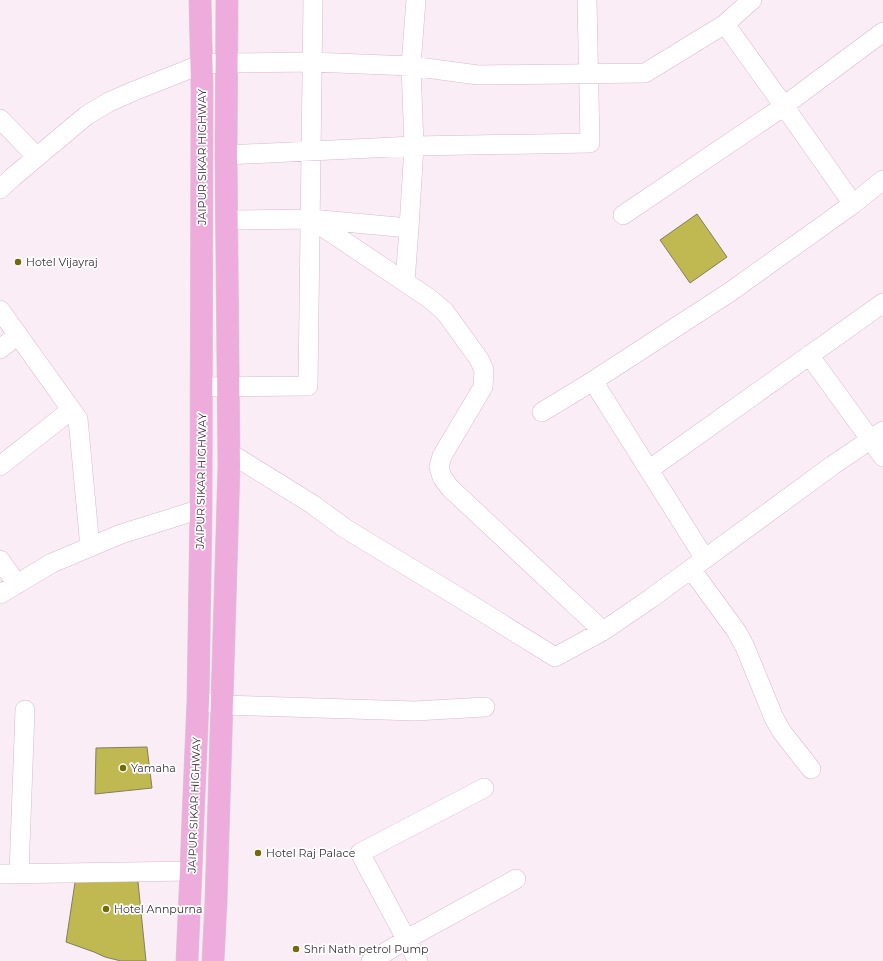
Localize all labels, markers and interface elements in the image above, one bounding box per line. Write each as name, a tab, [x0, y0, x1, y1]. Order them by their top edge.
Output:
street label: JAIPUR SIKAR HIGHWAY	[195, 89, 209, 226]
place label: Hotel Vijayraj	[26, 255, 98, 269]
marker: Hotel Vijayraj	[13, 257, 23, 267]
street label: JAIPUR SIKAR HIGHWAY	[193, 413, 209, 550]
street label: JAIPUR SIKAR HIGHWAY	[185, 737, 203, 874]
place label: Yamaha	[131, 761, 176, 775]
marker: Yamaha	[118, 763, 128, 773]
place label: Hotel Raj Palace	[266, 846, 356, 860]
marker: Hotel Raj Palace	[253, 848, 263, 858]
place label: Hotel Annpurna	[114, 902, 202, 916]
marker: Hotel Annpurna	[101, 904, 111, 914]
place label: Shri Nath petrol Pump	[304, 942, 429, 956]
marker: Shri Nath petrol Pump	[291, 944, 301, 954]

